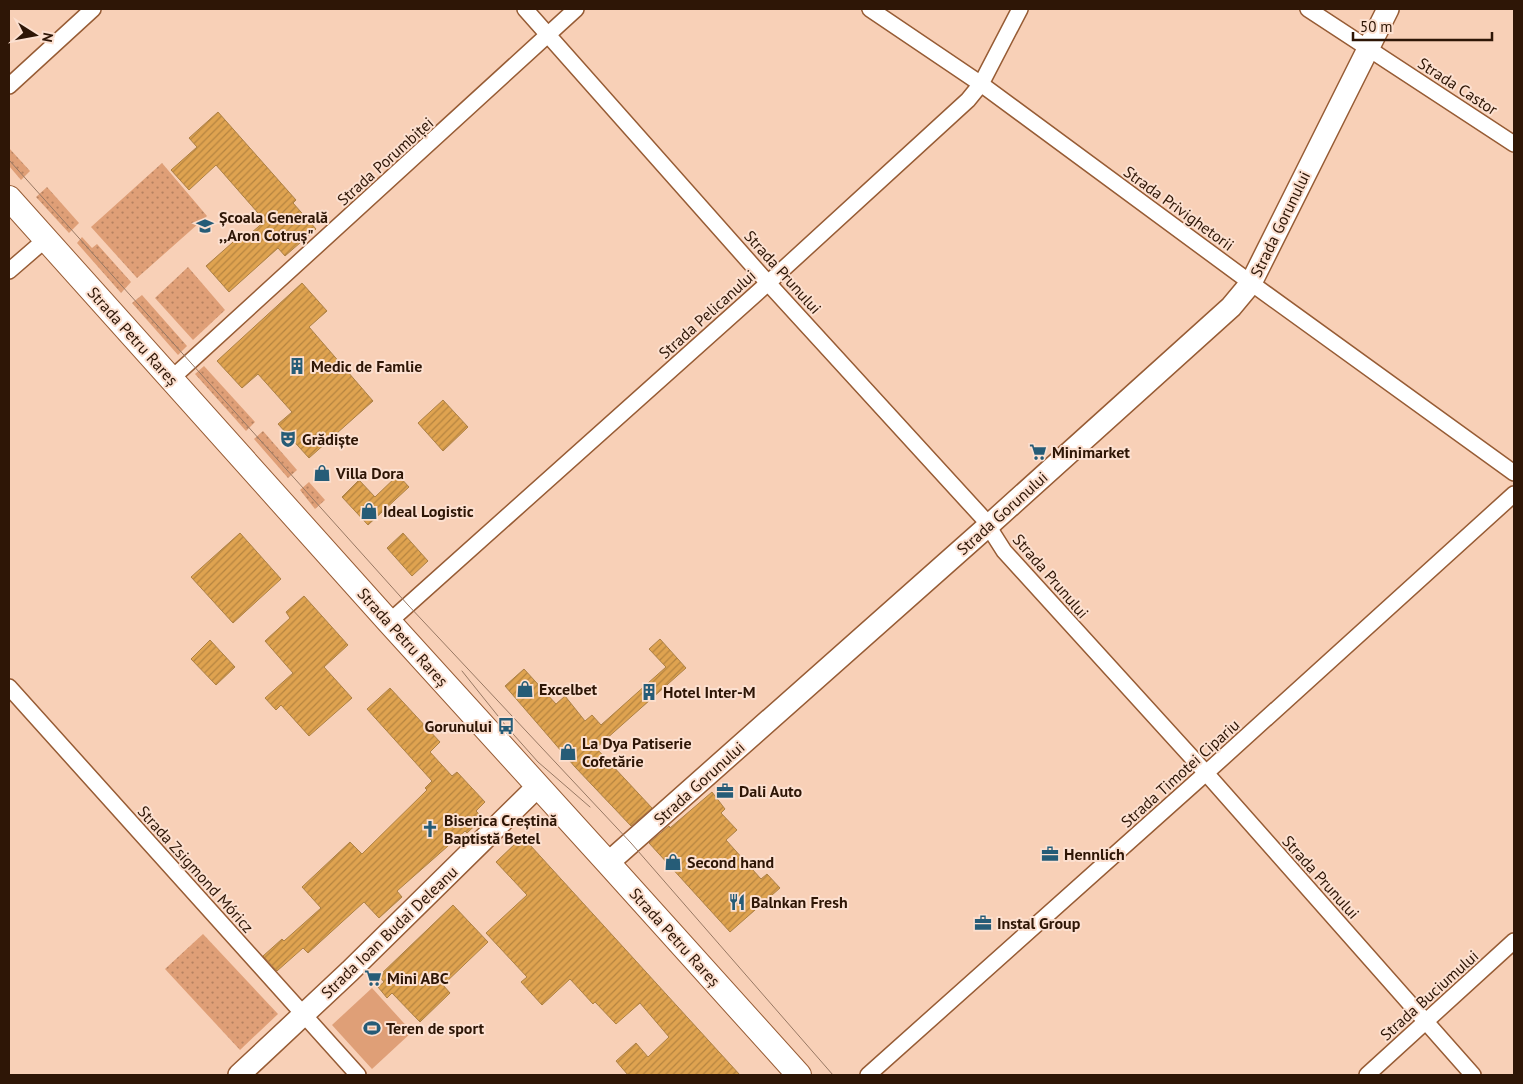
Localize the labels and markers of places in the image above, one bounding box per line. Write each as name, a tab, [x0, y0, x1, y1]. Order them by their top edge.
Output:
place label: Școala Generală ,,Aron Cotruș"	[219, 207, 328, 245]
school or university icon: Școala Generală ,,Aron Cotruș"	[195, 216, 215, 236]
building icon: Medic de Famlie	[287, 356, 307, 376]
place label: Medic de Famlie	[311, 356, 422, 376]
theatre icon: Grădiște	[278, 429, 298, 449]
place label: Grădiște	[302, 429, 359, 449]
supermarket icon: Minimarket	[1028, 442, 1048, 462]
place label: Minimarket	[1052, 442, 1130, 462]
shop icon: Villa Dora	[312, 463, 332, 483]
place label: Villa Dora	[335, 463, 404, 483]
shop icon: Ideal Logistic	[359, 501, 379, 521]
place label: Ideal Logistic	[383, 501, 474, 521]
shop icon: Excelbet	[515, 679, 535, 699]
place label: Excelbet	[539, 679, 598, 699]
building icon: Hotel Inter-M	[639, 682, 659, 702]
place label: Hotel Inter-M	[663, 682, 755, 702]
place label: Gorunului	[424, 716, 492, 736]
bus stop icon: Gorunului	[496, 716, 516, 736]
place label: La Dya Patiserie Cofetărie	[582, 733, 692, 771]
shop icon: La Dya Patiserie Cofetărie	[558, 742, 578, 762]
office icon: Dali Auto	[715, 781, 735, 801]
place label: Dali Auto	[739, 781, 802, 801]
place label: Biserica Creștină Baptistă Betel	[444, 810, 557, 848]
church icon: Biserica Creștină Baptistă Betel	[420, 819, 440, 839]
office icon: Hennlich	[1040, 844, 1060, 864]
place label: Hennlich	[1064, 844, 1125, 864]
shop icon: Second hand	[663, 852, 683, 872]
place label: Second hand	[687, 852, 774, 872]
restaurant icon: Balnkan Fresh	[727, 892, 747, 912]
place label: Balnkan Fresh	[751, 892, 848, 912]
office icon: Instal Group	[973, 913, 993, 933]
place label: Instal Group	[997, 913, 1081, 933]
supermarket icon: Mini ABC	[363, 968, 383, 988]
place label: Mini ABC	[387, 968, 449, 988]
sports icon: Teren de sport	[362, 1018, 382, 1038]
place label: Teren de sport	[386, 1018, 485, 1038]

